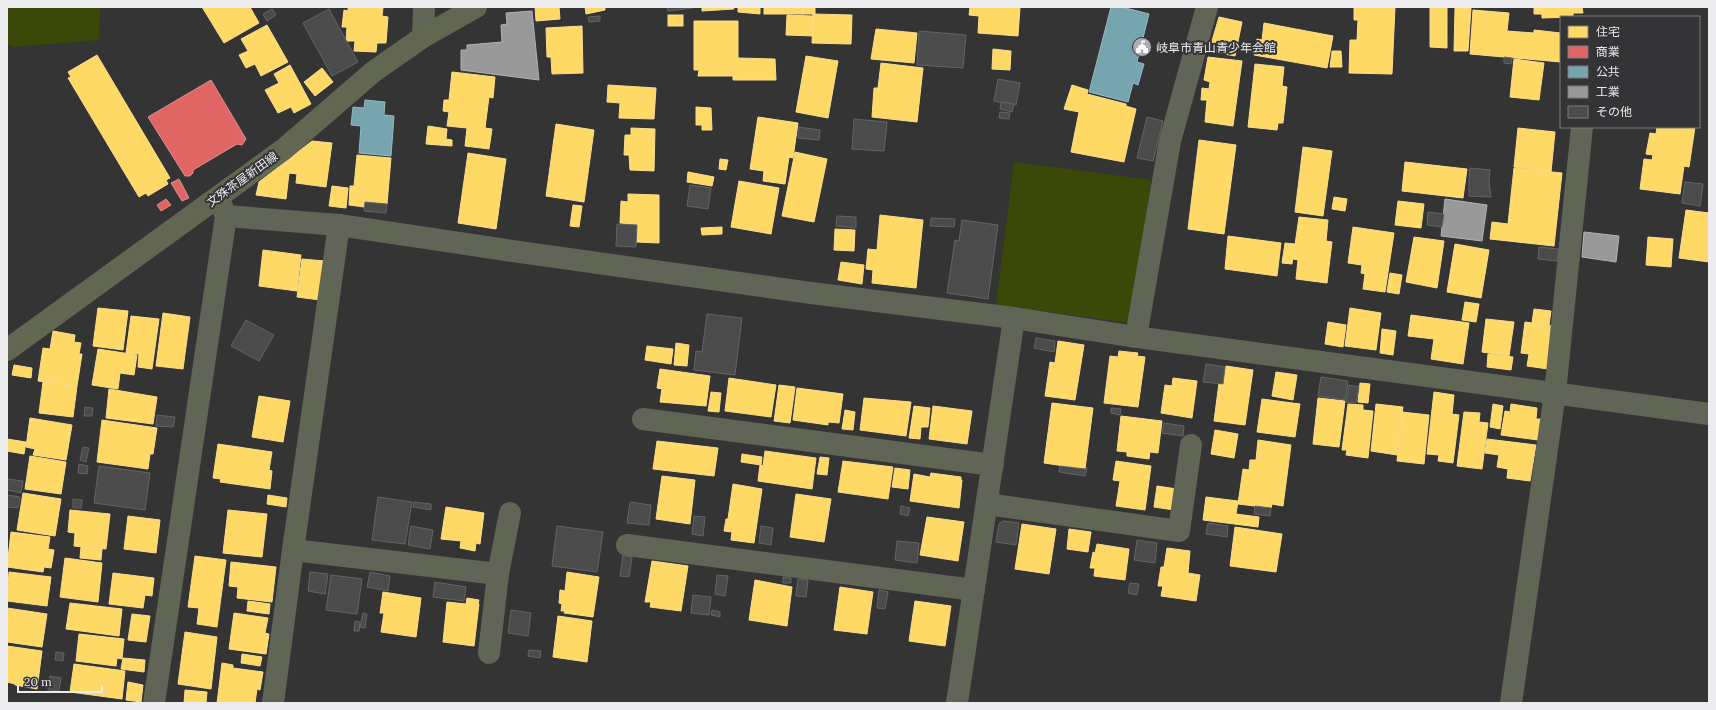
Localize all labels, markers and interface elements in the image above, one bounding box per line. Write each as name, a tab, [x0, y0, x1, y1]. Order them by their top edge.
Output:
legend	[1560, 16, 1700, 128]
text: 住宅	[1596, 24, 1620, 39]
public building icon: 岐阜市青山青少年会館	[1131, 36, 1153, 58]
place label: 岐阜市青山青少年会館	[1156, 40, 1276, 55]
text: 商業	[1596, 44, 1620, 59]
text: 公共	[1596, 64, 1620, 79]
text: 工業	[1596, 84, 1620, 99]
text: その他	[1596, 104, 1632, 119]
street label: 文殊茶屋新田線	[204, 148, 280, 210]
scale bar	[18, 668, 102, 694]
text: 20 m	[24, 674, 52, 689]

